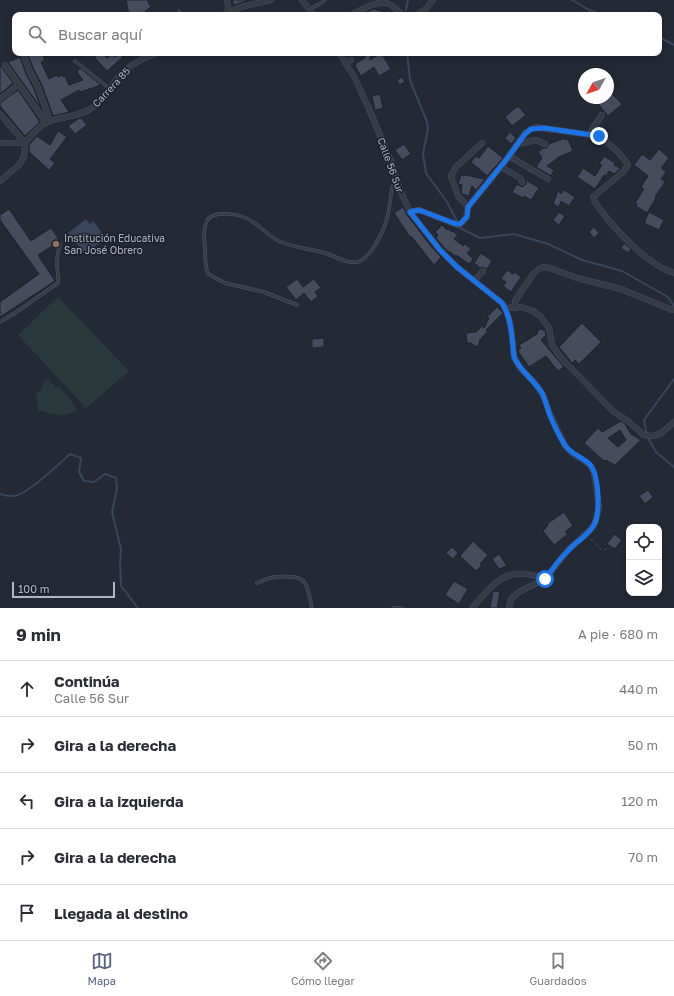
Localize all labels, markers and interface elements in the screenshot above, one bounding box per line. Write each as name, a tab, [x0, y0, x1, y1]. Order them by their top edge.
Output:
search box	[12, 12, 662, 56]
icon: search	[26, 23, 48, 45]
text: Buscar aquí	[58, 25, 142, 43]
street label: Carrera 85	[90, 65, 133, 109]
north arrow	[578, 68, 614, 104]
route end	[590, 127, 608, 145]
street label: Calle 56 Sur	[375, 136, 407, 194]
place label: Institución Educativa San José Obrero	[64, 232, 165, 256]
marker: Institución Educativa San José Obrero	[51, 239, 61, 249]
map controls	[626, 524, 662, 596]
button: locate	[626, 524, 662, 560]
button: layers	[626, 560, 662, 596]
route start	[536, 570, 554, 588]
scale bar	[12, 580, 115, 599]
text: 100 m	[18, 582, 49, 595]
text: 9 min	[16, 624, 61, 645]
text: A pie · 680 m	[578, 626, 658, 642]
text: Continúa	[54, 672, 120, 690]
icon: ahead	[16, 678, 38, 700]
text: 440 m	[619, 681, 658, 697]
text: Calle 56 Sur	[54, 690, 129, 706]
icon: right	[16, 734, 38, 756]
text: Gira a la derecha	[54, 736, 176, 754]
text: 50 m	[628, 737, 658, 753]
icon: left	[16, 790, 38, 812]
text: Gira a la izquierda	[54, 792, 184, 810]
text: 120 m	[621, 793, 658, 809]
icon: right	[16, 846, 38, 868]
text: Gira a la derecha	[54, 848, 176, 866]
text: 70 m	[628, 849, 658, 865]
icon: arrive	[16, 902, 38, 924]
text: Llegada al destino	[54, 904, 188, 922]
tab: Mapa	[87, 950, 116, 987]
tab: Cómo llegar	[291, 950, 355, 987]
tab: Guardados	[530, 950, 587, 987]

